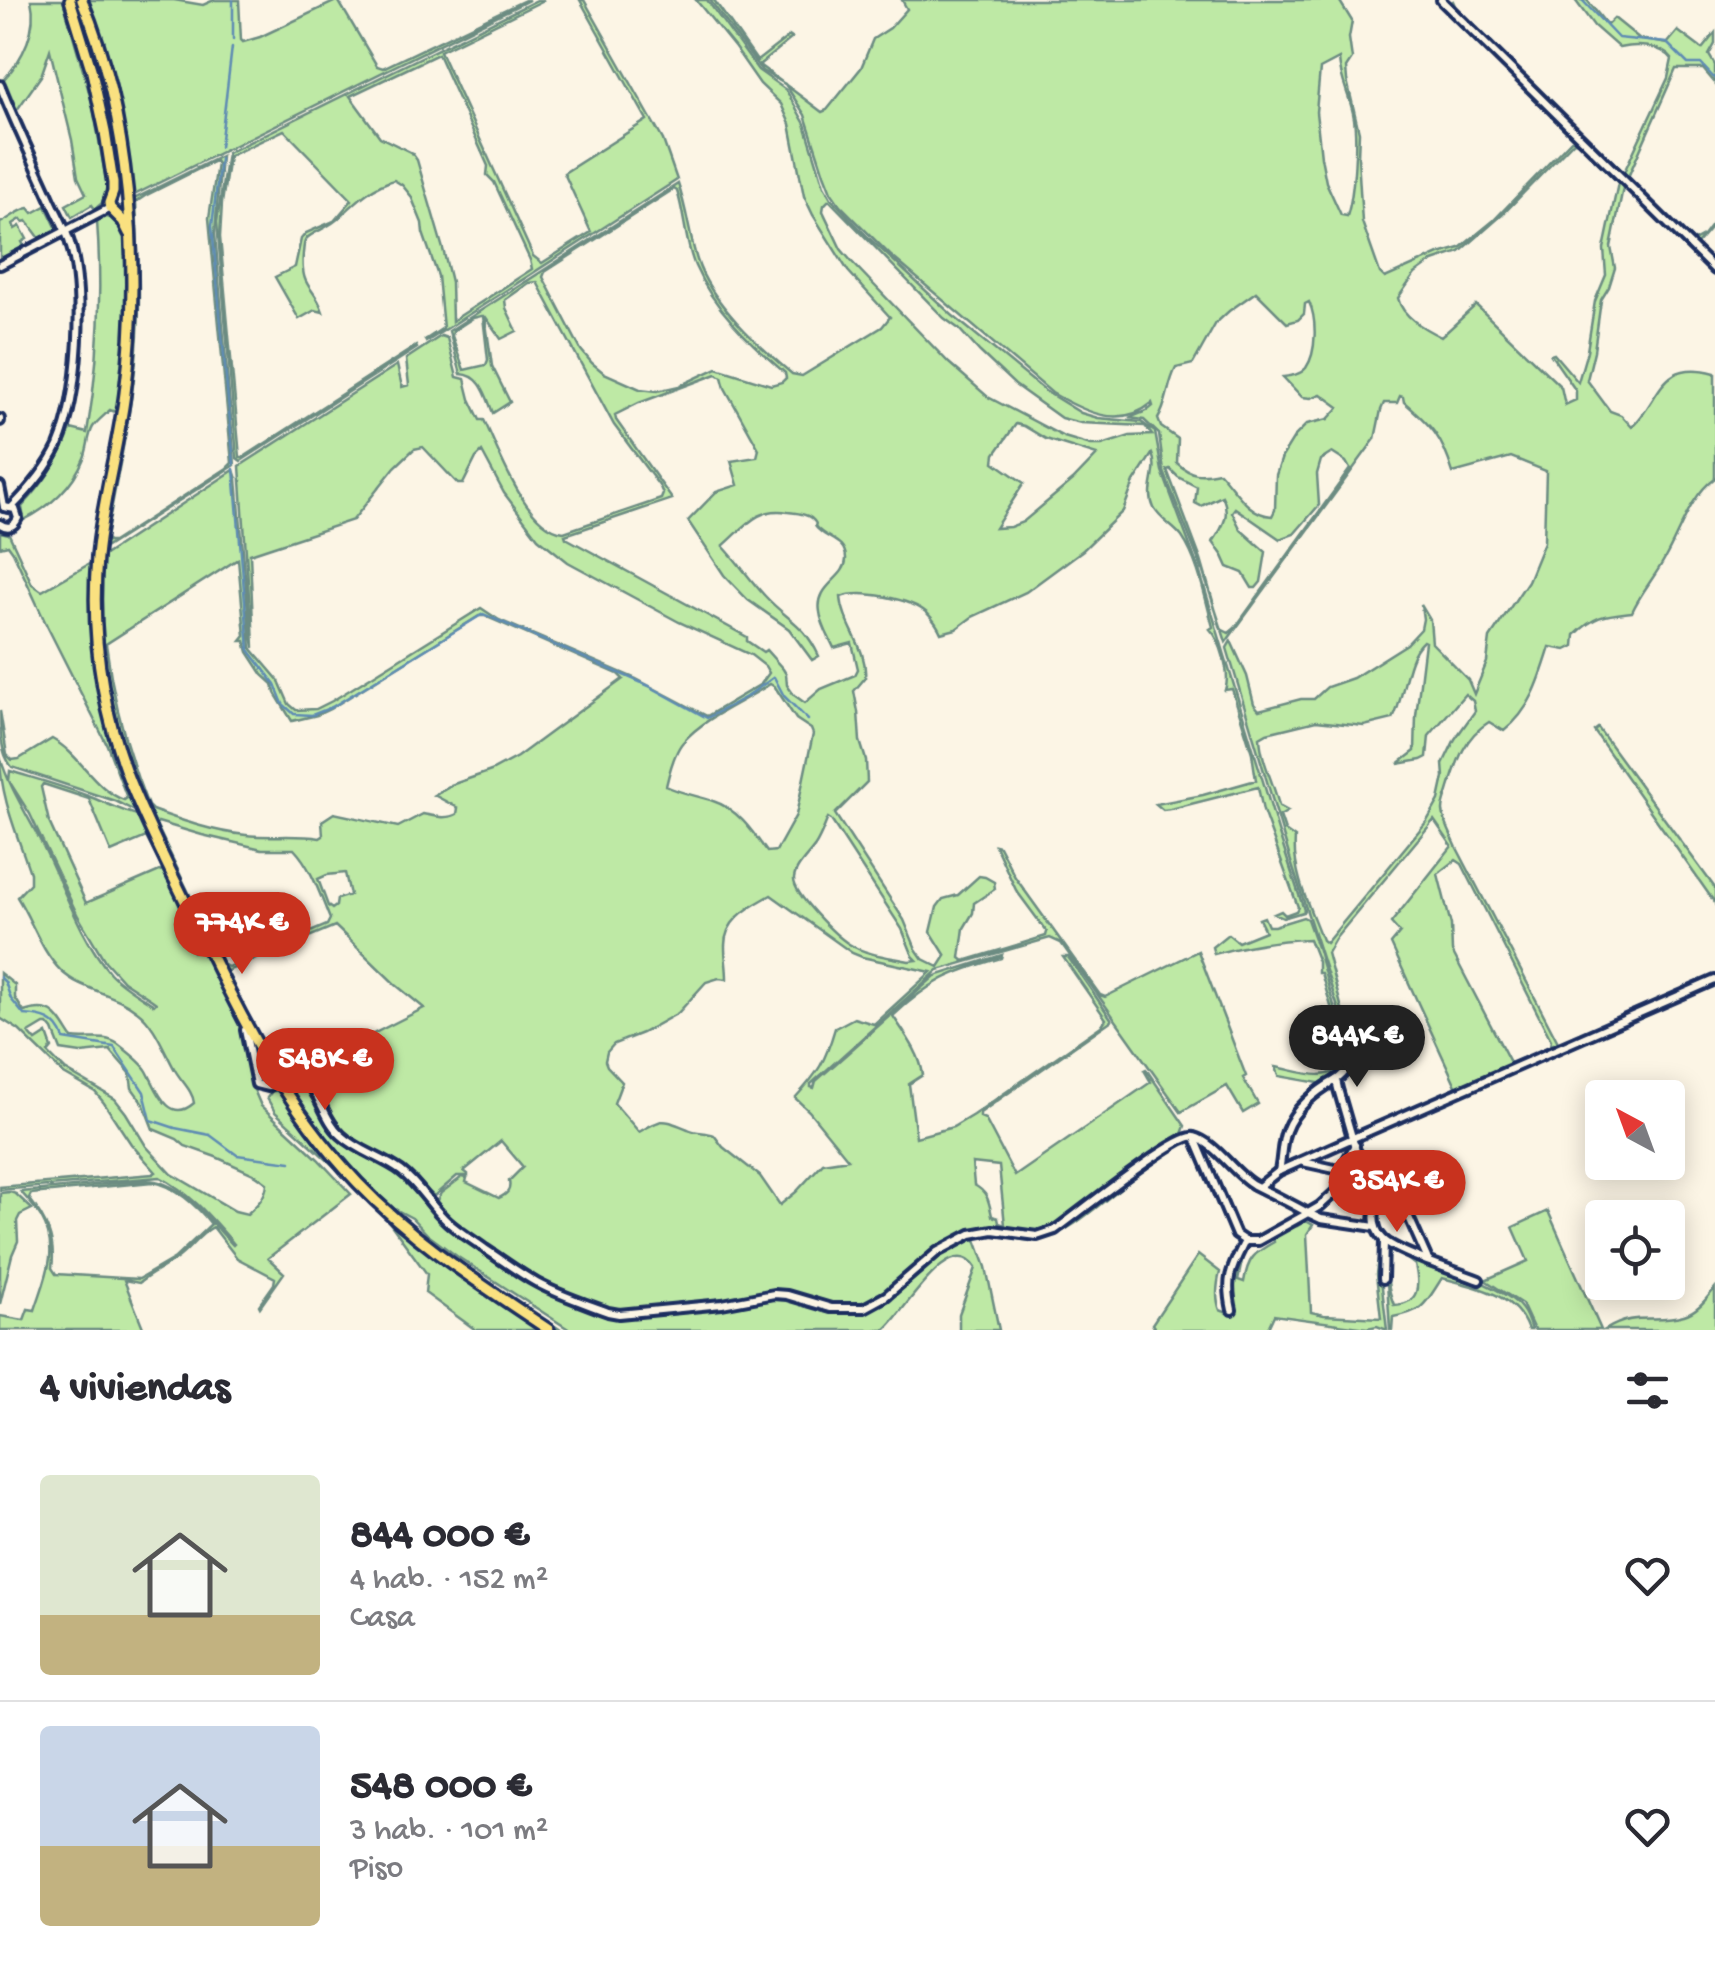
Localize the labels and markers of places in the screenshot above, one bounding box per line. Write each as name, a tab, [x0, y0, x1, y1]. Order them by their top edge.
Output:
pin: 774K €	[161, 892, 323, 977]
pin: 844K €	[1276, 1005, 1438, 1090]
pin: 548K €	[244, 1028, 406, 1113]
pin: 354K €	[1316, 1150, 1478, 1235]

